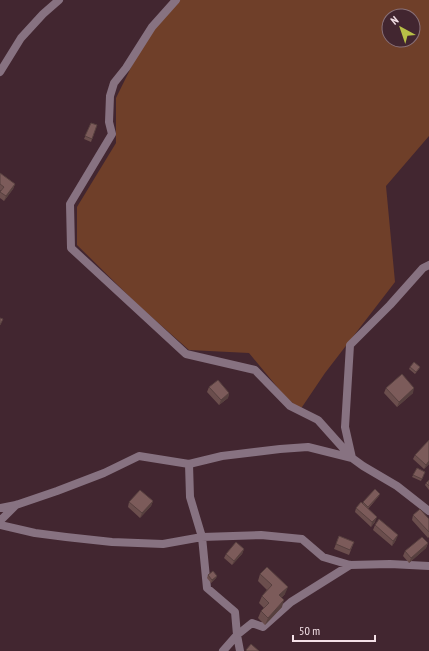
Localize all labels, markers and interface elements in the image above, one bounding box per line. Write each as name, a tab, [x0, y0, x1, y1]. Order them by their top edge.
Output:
north arrow	[381, 8, 421, 48]
text: N	[388, 13, 401, 28]
scale bar	[293, 617, 375, 643]
text: 50 m	[299, 623, 320, 638]

